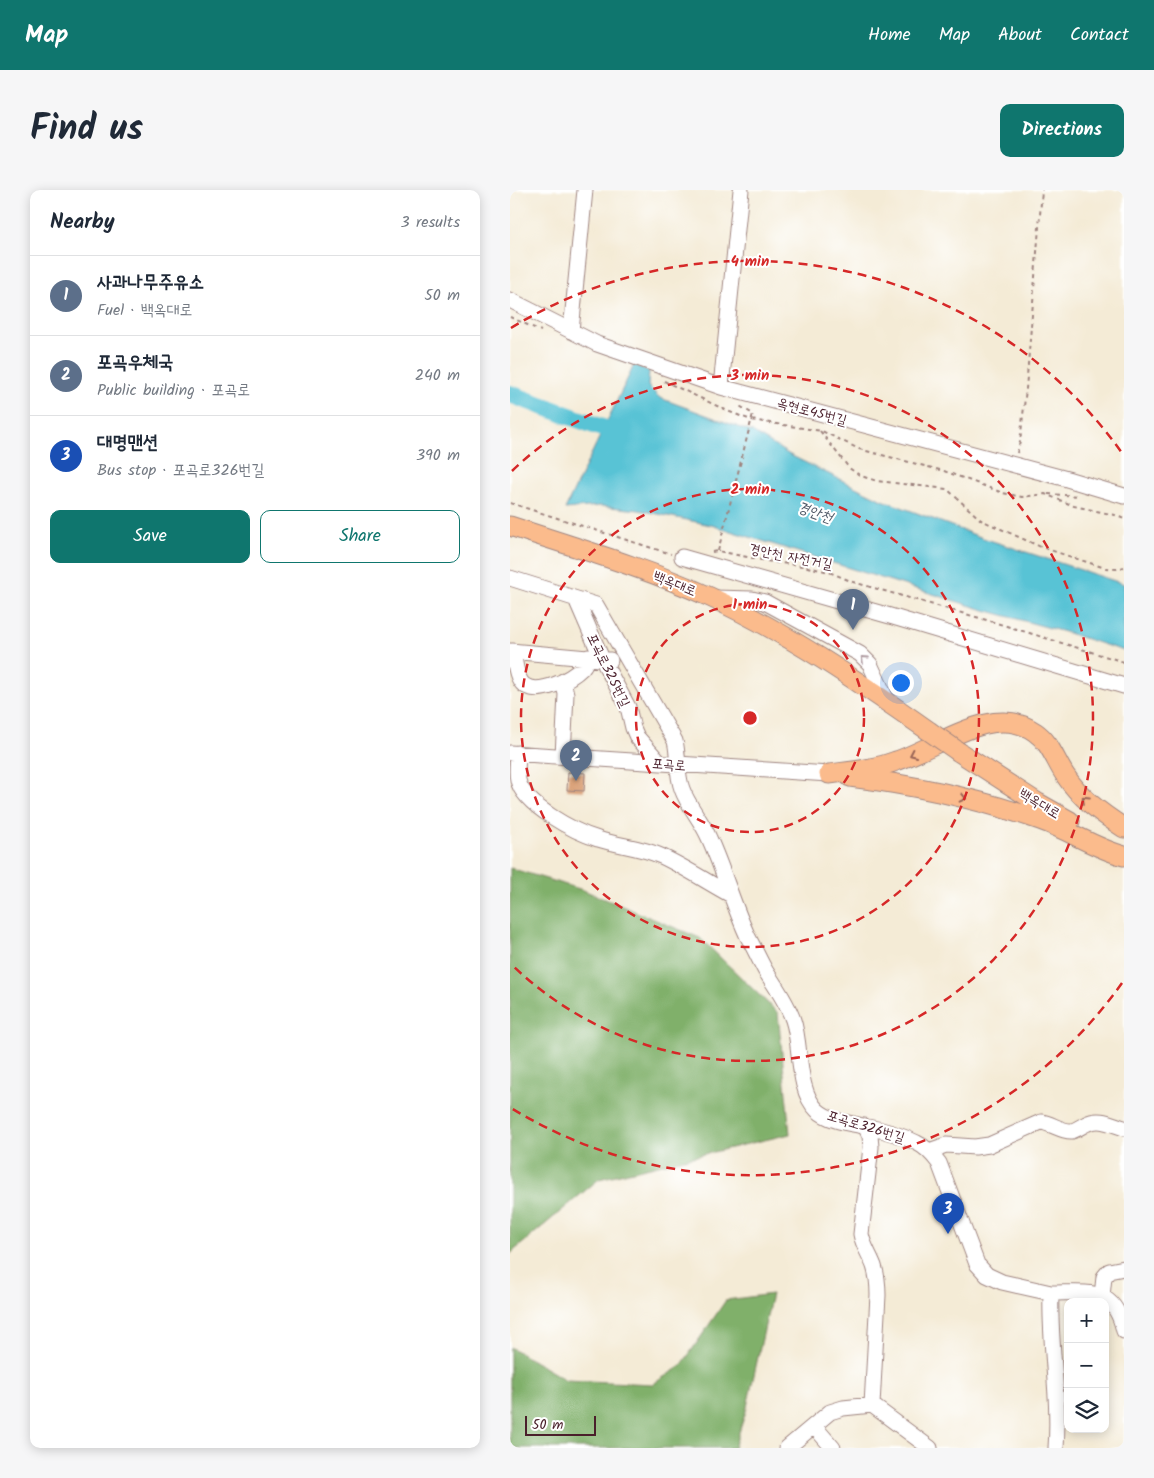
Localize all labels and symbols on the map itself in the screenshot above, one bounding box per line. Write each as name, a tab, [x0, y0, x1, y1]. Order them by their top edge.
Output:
text: 4 min	[731, 250, 769, 274]
text: 3 min	[730, 364, 769, 388]
street label: 옥현로45번길	[774, 392, 850, 432]
text: 2 min	[730, 478, 770, 502]
water label: 경안천	[794, 495, 838, 531]
street label: 경안천 자전거길	[747, 538, 835, 576]
street label: 백옥대로	[650, 565, 700, 603]
pin: 1	[837, 589, 869, 630]
text: 1 min	[733, 593, 767, 617]
street label: 포곡로325번길	[581, 630, 636, 712]
one-way arrow	[861, 656, 870, 665]
your location	[888, 670, 914, 696]
centre of rings	[741, 709, 759, 727]
pin: 2	[560, 740, 592, 781]
one-way arrow	[909, 748, 918, 758]
street label: 포곡로	[651, 753, 687, 777]
street label: 백옥대로	[1015, 783, 1064, 825]
one-way arrow	[959, 792, 967, 803]
one-way arrow	[1081, 796, 1090, 805]
street label: 포곡로326번길	[824, 1105, 908, 1149]
pin: 3	[932, 1193, 964, 1234]
scale bar	[525, 1413, 596, 1436]

